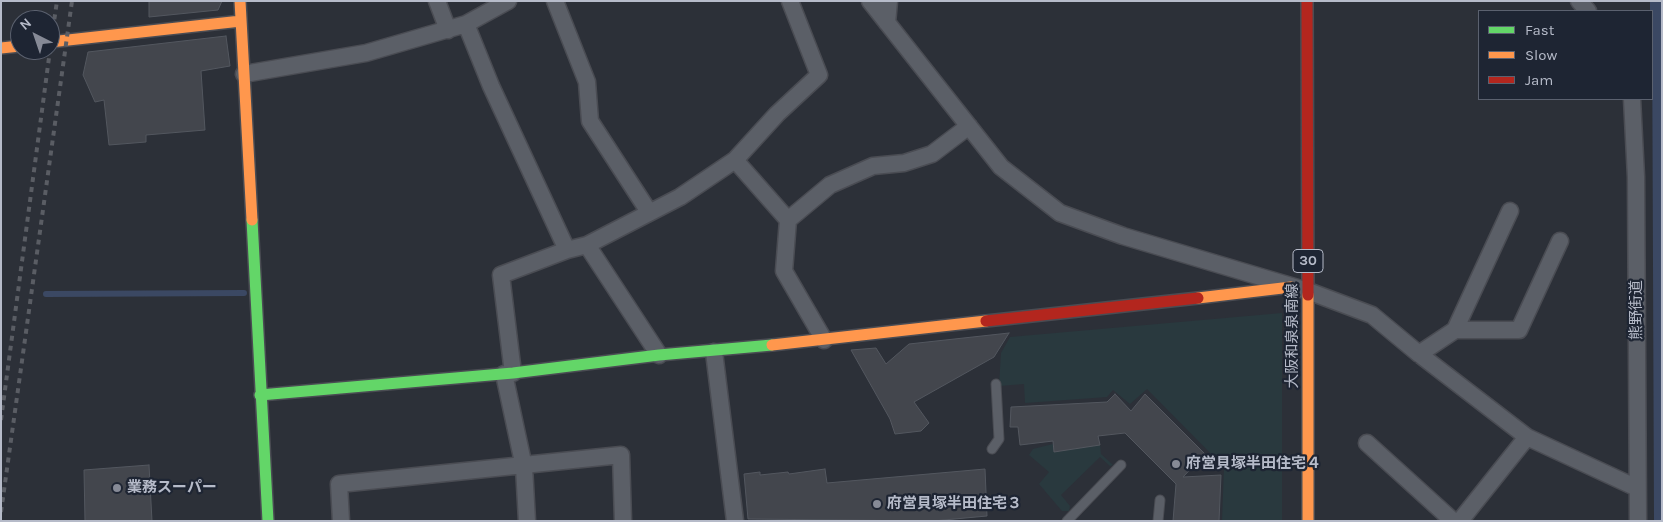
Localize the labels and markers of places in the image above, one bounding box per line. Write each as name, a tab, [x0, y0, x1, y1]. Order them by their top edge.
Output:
place label: 府営貝塚半田住宅４	[1186, 455, 1321, 473]
marker: 府営貝塚半田住宅４	[1170, 458, 1182, 470]
place label: 業務スーパー	[127, 479, 217, 497]
marker: 業務スーパー	[111, 482, 123, 494]
place label: 府営貝塚半田住宅３	[887, 495, 1022, 513]
marker: 府営貝塚半田住宅３	[871, 498, 883, 510]

